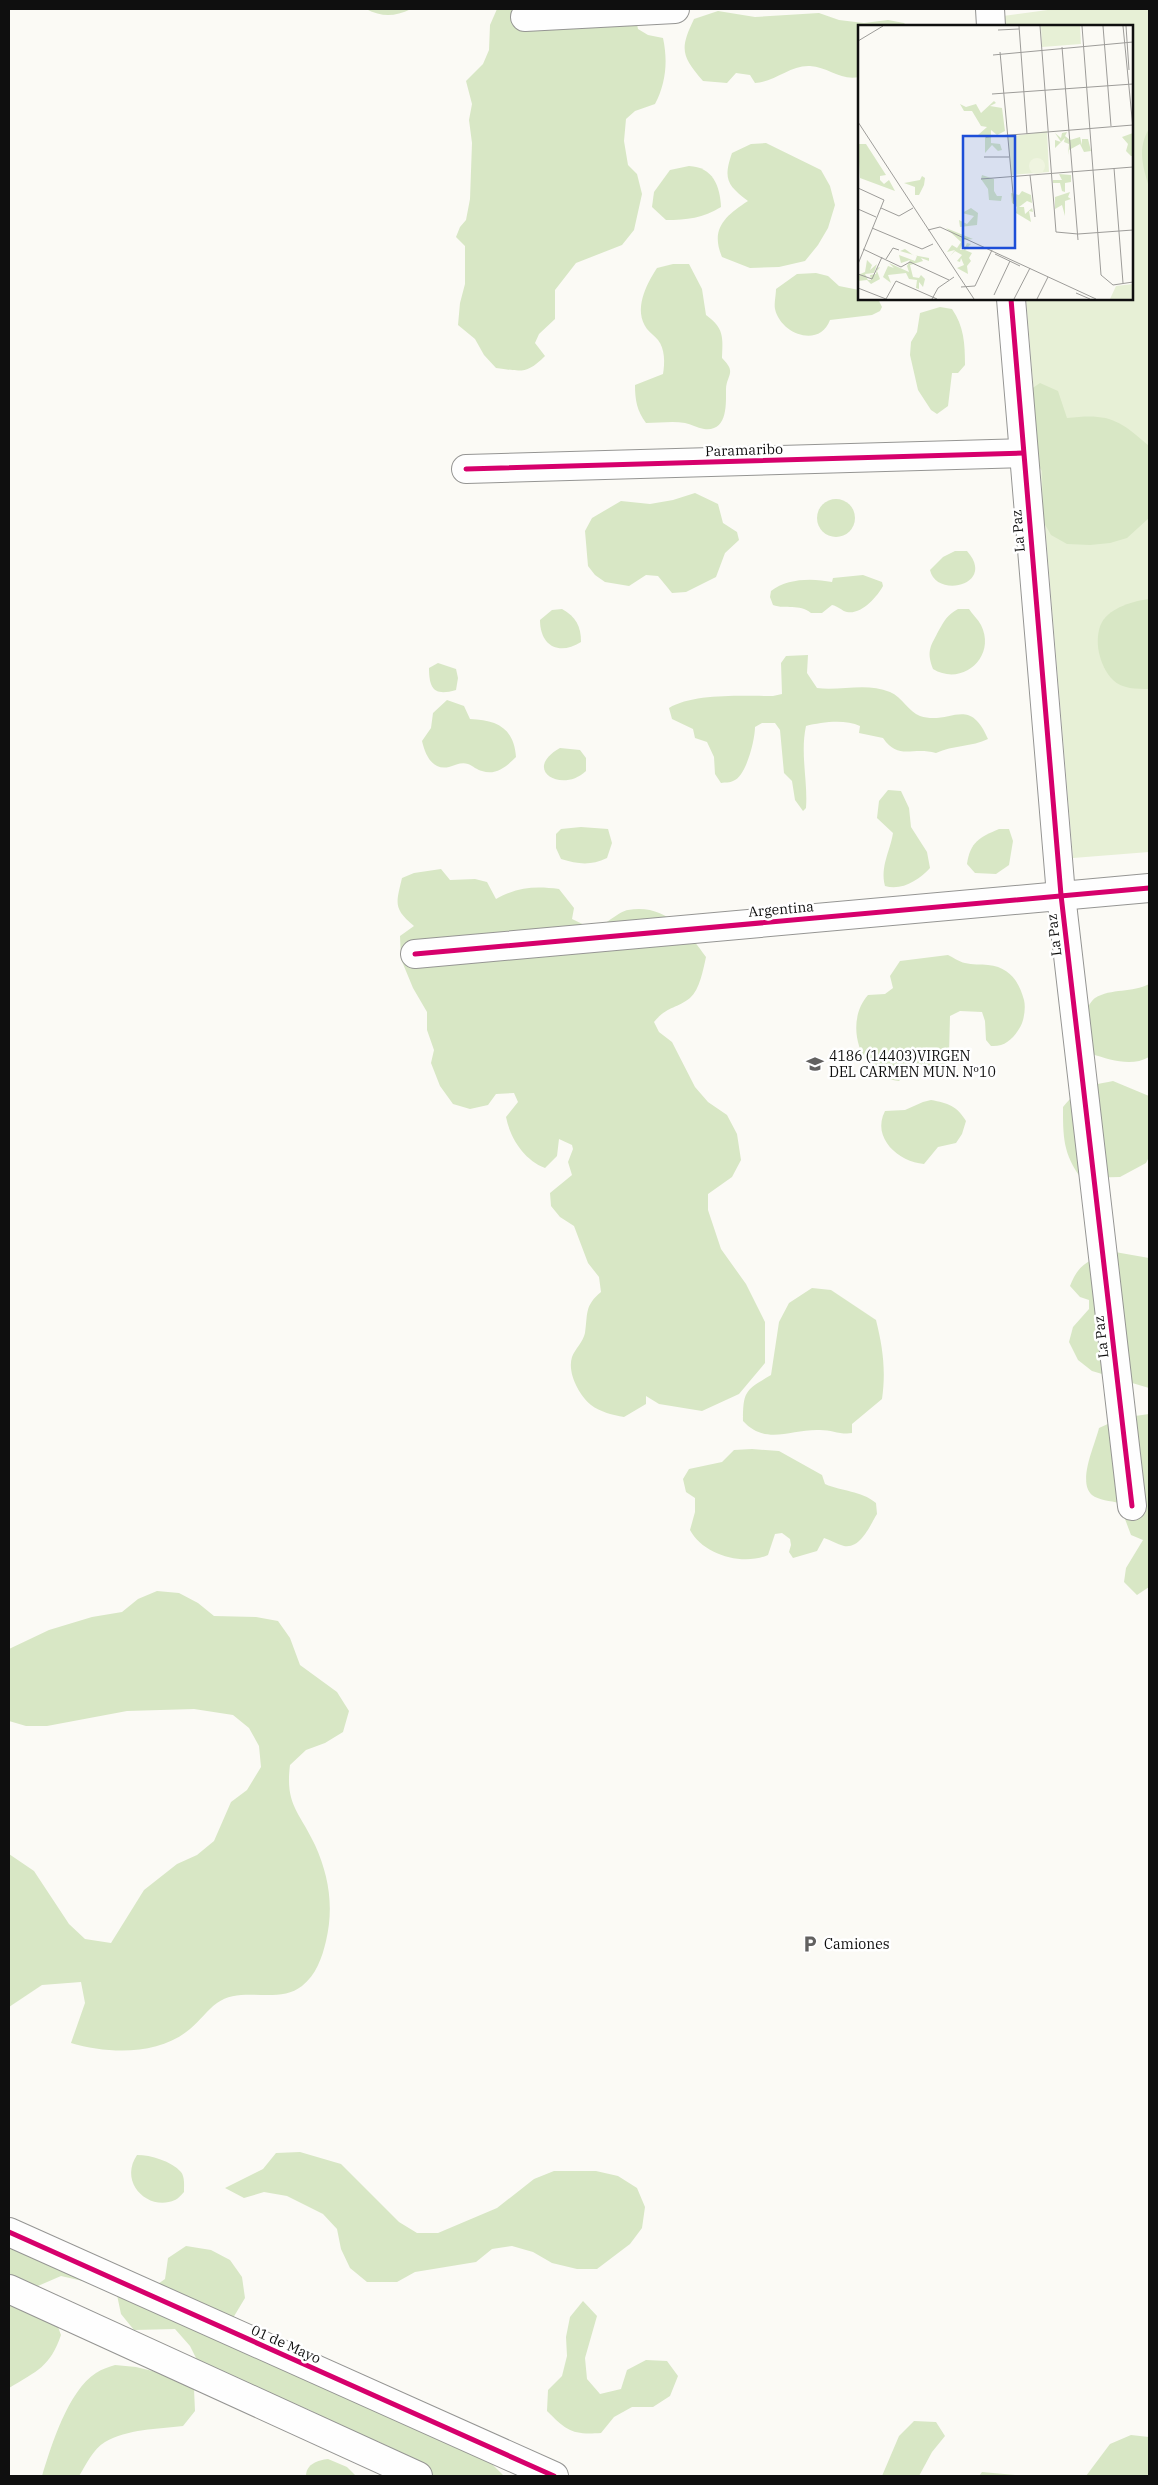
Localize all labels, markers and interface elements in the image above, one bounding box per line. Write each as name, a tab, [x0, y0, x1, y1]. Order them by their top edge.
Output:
inset map	[858, 25, 1133, 300]
street label: Paramaribo	[705, 440, 783, 460]
street label: La Paz	[1007, 509, 1029, 553]
street label: Argentina	[747, 897, 815, 921]
street label: La Paz	[1042, 913, 1066, 957]
place label: 4186 (14403)VIRGEN DEL CARMEN MUN. Nº10	[829, 1047, 996, 1081]
school or university icon: 4186 (14403)VIRGEN DEL CARMEN MUN. Nº10	[805, 1054, 825, 1074]
street label: La Paz	[1089, 1315, 1113, 1359]
parking icon: Camiones	[800, 1934, 820, 1954]
place label: Camiones	[824, 1935, 890, 1953]
street label: 01 de Mayo	[248, 2321, 324, 2367]

